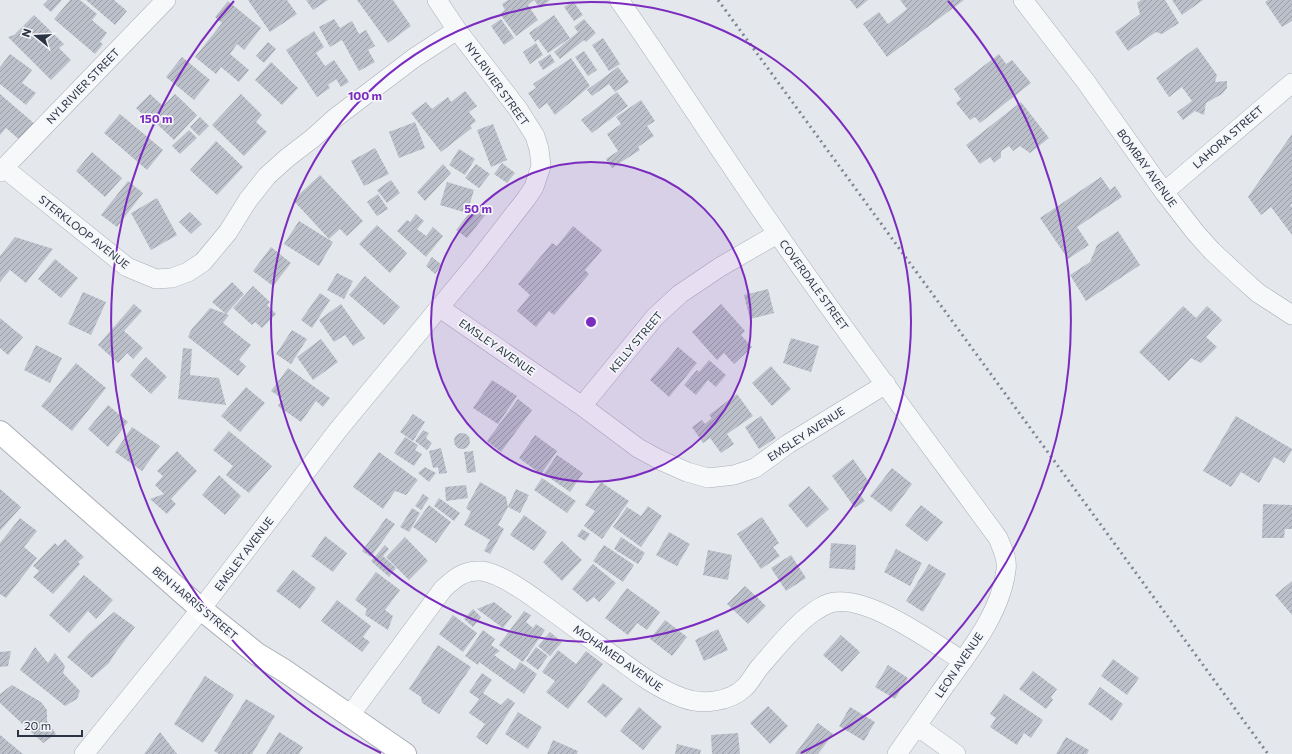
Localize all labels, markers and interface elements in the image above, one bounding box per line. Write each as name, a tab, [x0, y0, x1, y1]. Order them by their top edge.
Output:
north arrow	[16, 16, 56, 56]
text: N	[19, 27, 33, 39]
street label: NYLRIVIER STREET	[463, 40, 532, 128]
street label: NYLRIVIER STREET	[43, 45, 122, 126]
text: 100 m	[348, 88, 382, 102]
street label: LAHORA STREET	[1190, 103, 1266, 171]
text: 150 m	[139, 111, 173, 125]
street label: BOMBAY AVENUE	[1115, 126, 1180, 209]
street label: STERKLOOP AVENUE	[36, 192, 132, 271]
text: 50 m	[464, 201, 492, 215]
street label: COVERDALE STREET	[777, 237, 852, 333]
street label: KELLY STREET	[606, 309, 665, 375]
centre of rings	[584, 315, 598, 329]
street label: EMSLEY AVENUE	[457, 316, 538, 378]
street label: EMSLEY AVENUE	[765, 404, 847, 463]
street label: EMSLEY AVENUE	[212, 514, 276, 593]
street label: BEN HARRIS STREET	[150, 563, 241, 642]
street label: MOHAMED AVENUE	[571, 622, 665, 693]
street label: LEON AVENUE	[932, 630, 985, 700]
scale bar	[18, 712, 82, 738]
text: 20 m	[24, 718, 51, 732]

